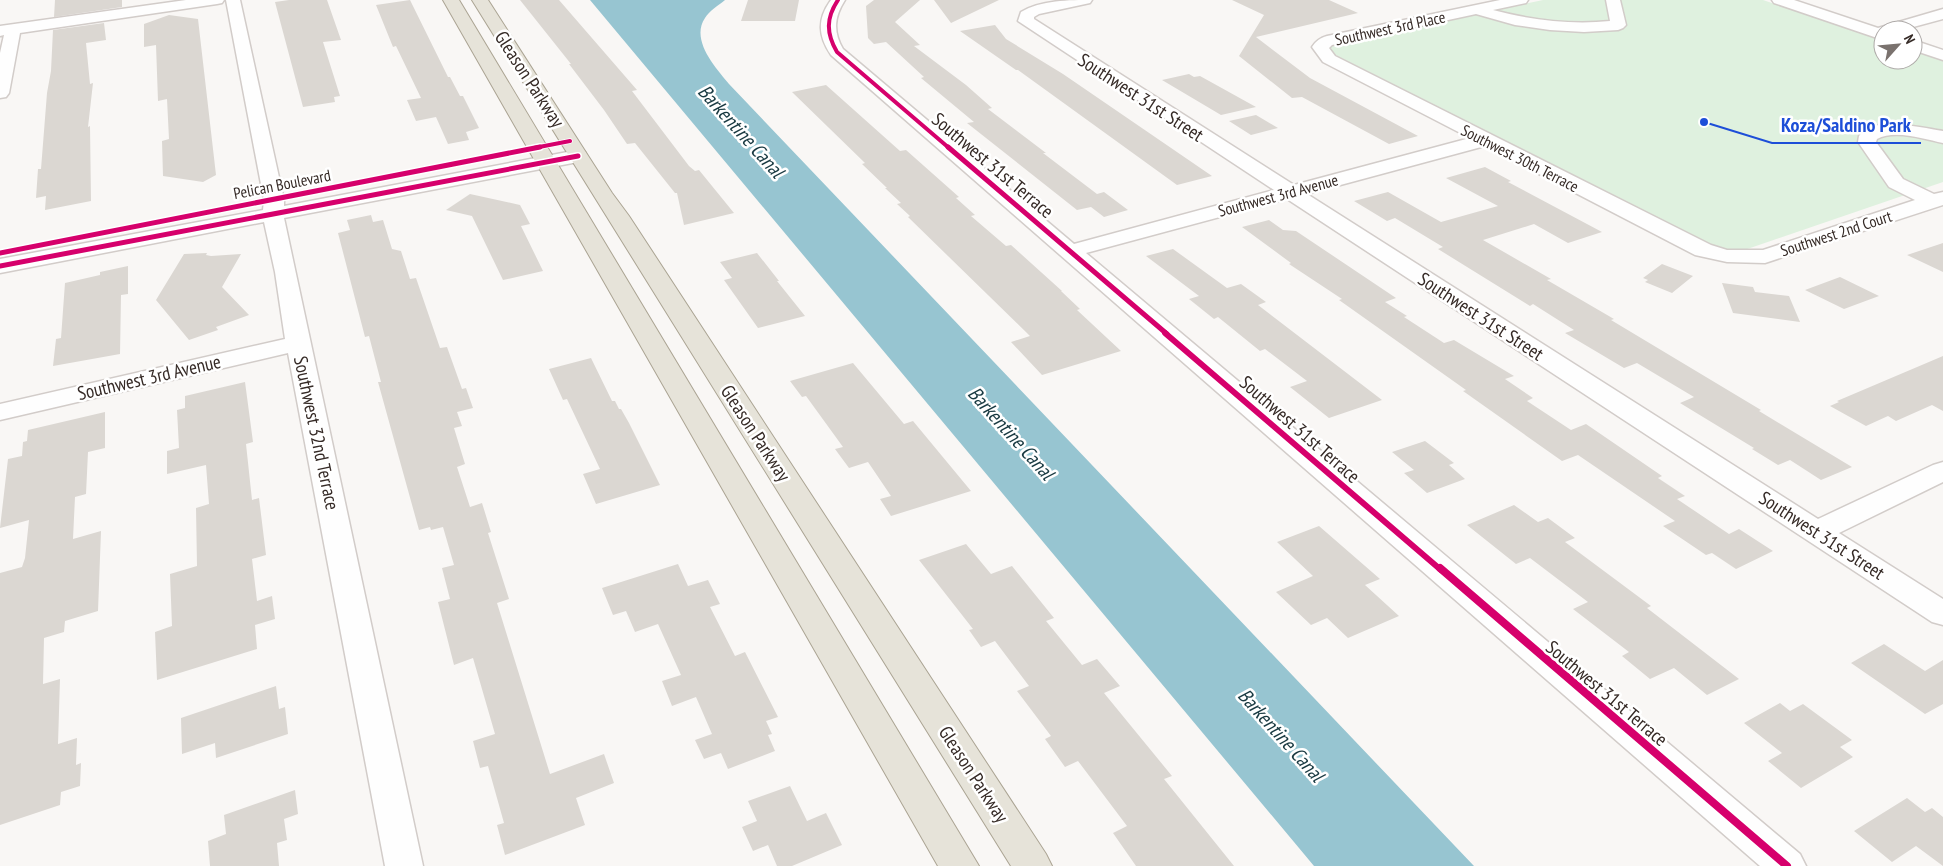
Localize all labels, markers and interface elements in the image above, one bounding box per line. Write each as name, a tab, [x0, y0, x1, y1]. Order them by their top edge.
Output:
street label: Southwest 3rd Place	[1333, 7, 1447, 49]
north arrow	[1873, 20, 1923, 70]
street label: Gleason Parkway	[490, 26, 571, 133]
text: N	[1900, 32, 1919, 47]
street label: Southwest 31st Street	[1074, 47, 1209, 147]
water label: Barkentine Canal	[692, 79, 791, 185]
street label: Southwest 31st Terrace	[927, 107, 1059, 223]
callout: Koza/Saldino Park	[1772, 108, 1921, 143]
text: Koza/Saldino Park	[1781, 112, 1912, 138]
street label: Southwest 30th Terrace	[1458, 120, 1582, 196]
street label: Pelican Boulevard	[232, 165, 332, 203]
street label: Southwest 3rd Avenue	[1216, 169, 1340, 221]
street label: Southwest 2nd Court	[1778, 205, 1895, 260]
street label: Southwest 31st Street	[1414, 266, 1549, 366]
street label: Southwest 3rd Avenue	[75, 349, 223, 405]
street label: Southwest 32nd Terrace	[289, 354, 345, 512]
street label: Southwest 31st Terrace	[1235, 370, 1365, 488]
street label: Gleason Parkway	[716, 380, 797, 487]
water label: Barkentine Canal	[962, 381, 1061, 487]
street label: Southwest 31st Street	[1755, 485, 1890, 585]
street label: Southwest 31st Terrace	[1541, 635, 1673, 751]
water label: Barkentine Canal	[1232, 683, 1331, 789]
street label: Gleason Parkway	[934, 721, 1015, 828]

